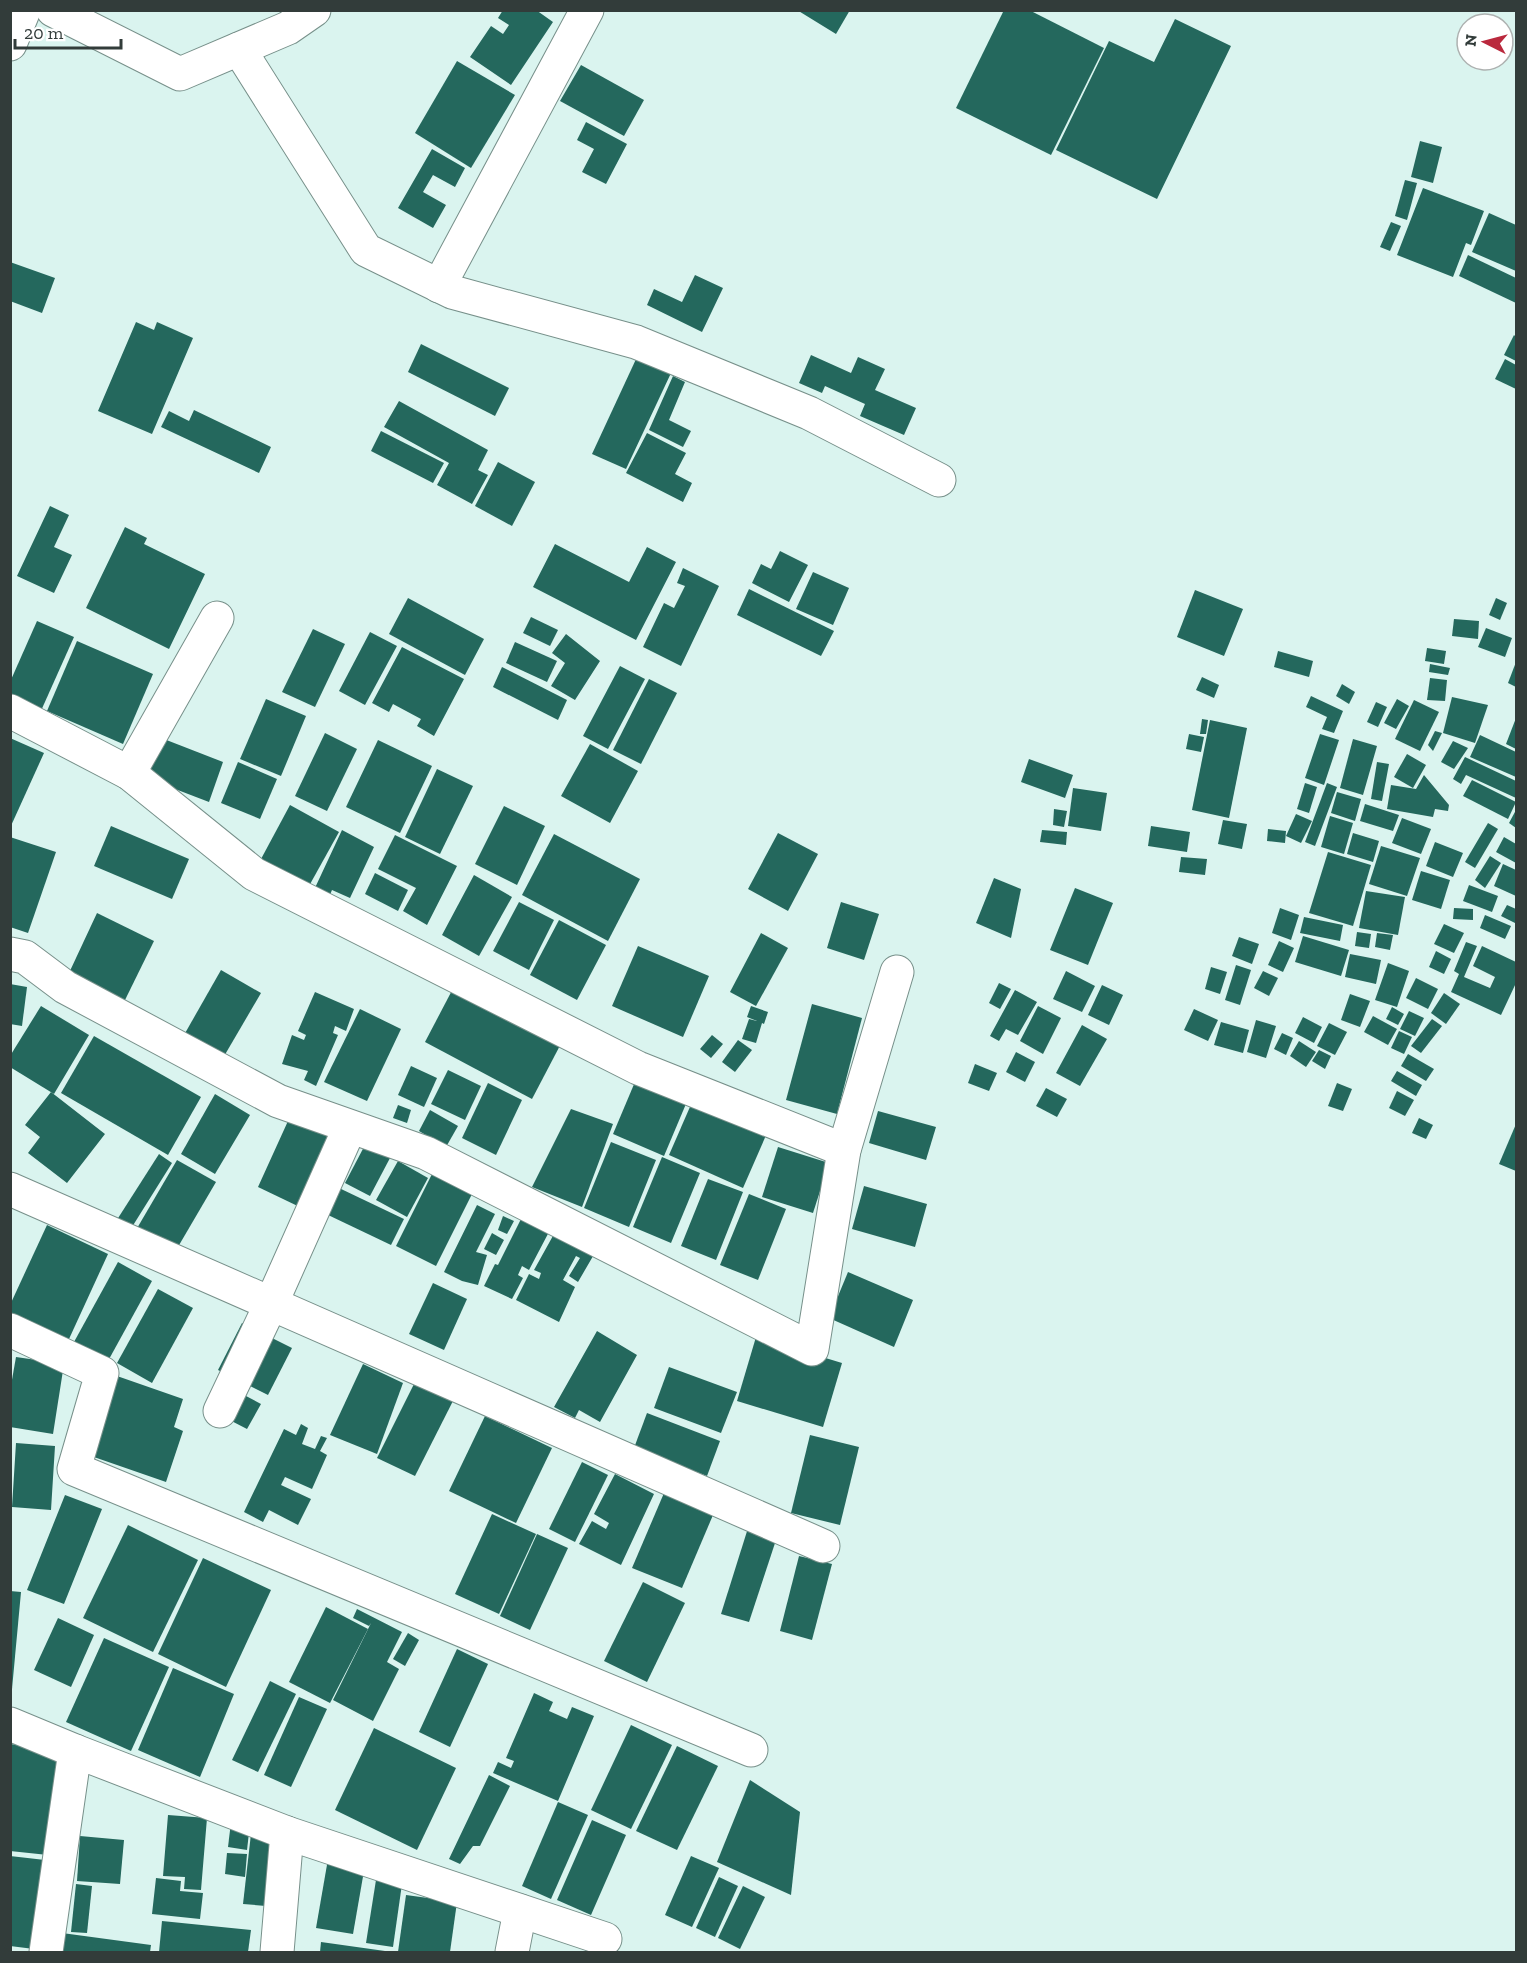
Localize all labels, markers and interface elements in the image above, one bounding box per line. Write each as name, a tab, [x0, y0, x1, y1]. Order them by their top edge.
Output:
scale bar	[15, 12, 122, 50]
north arrow	[1455, 12, 1515, 72]
text: 20 m	[24, 22, 64, 44]
text: N	[1460, 33, 1481, 48]

